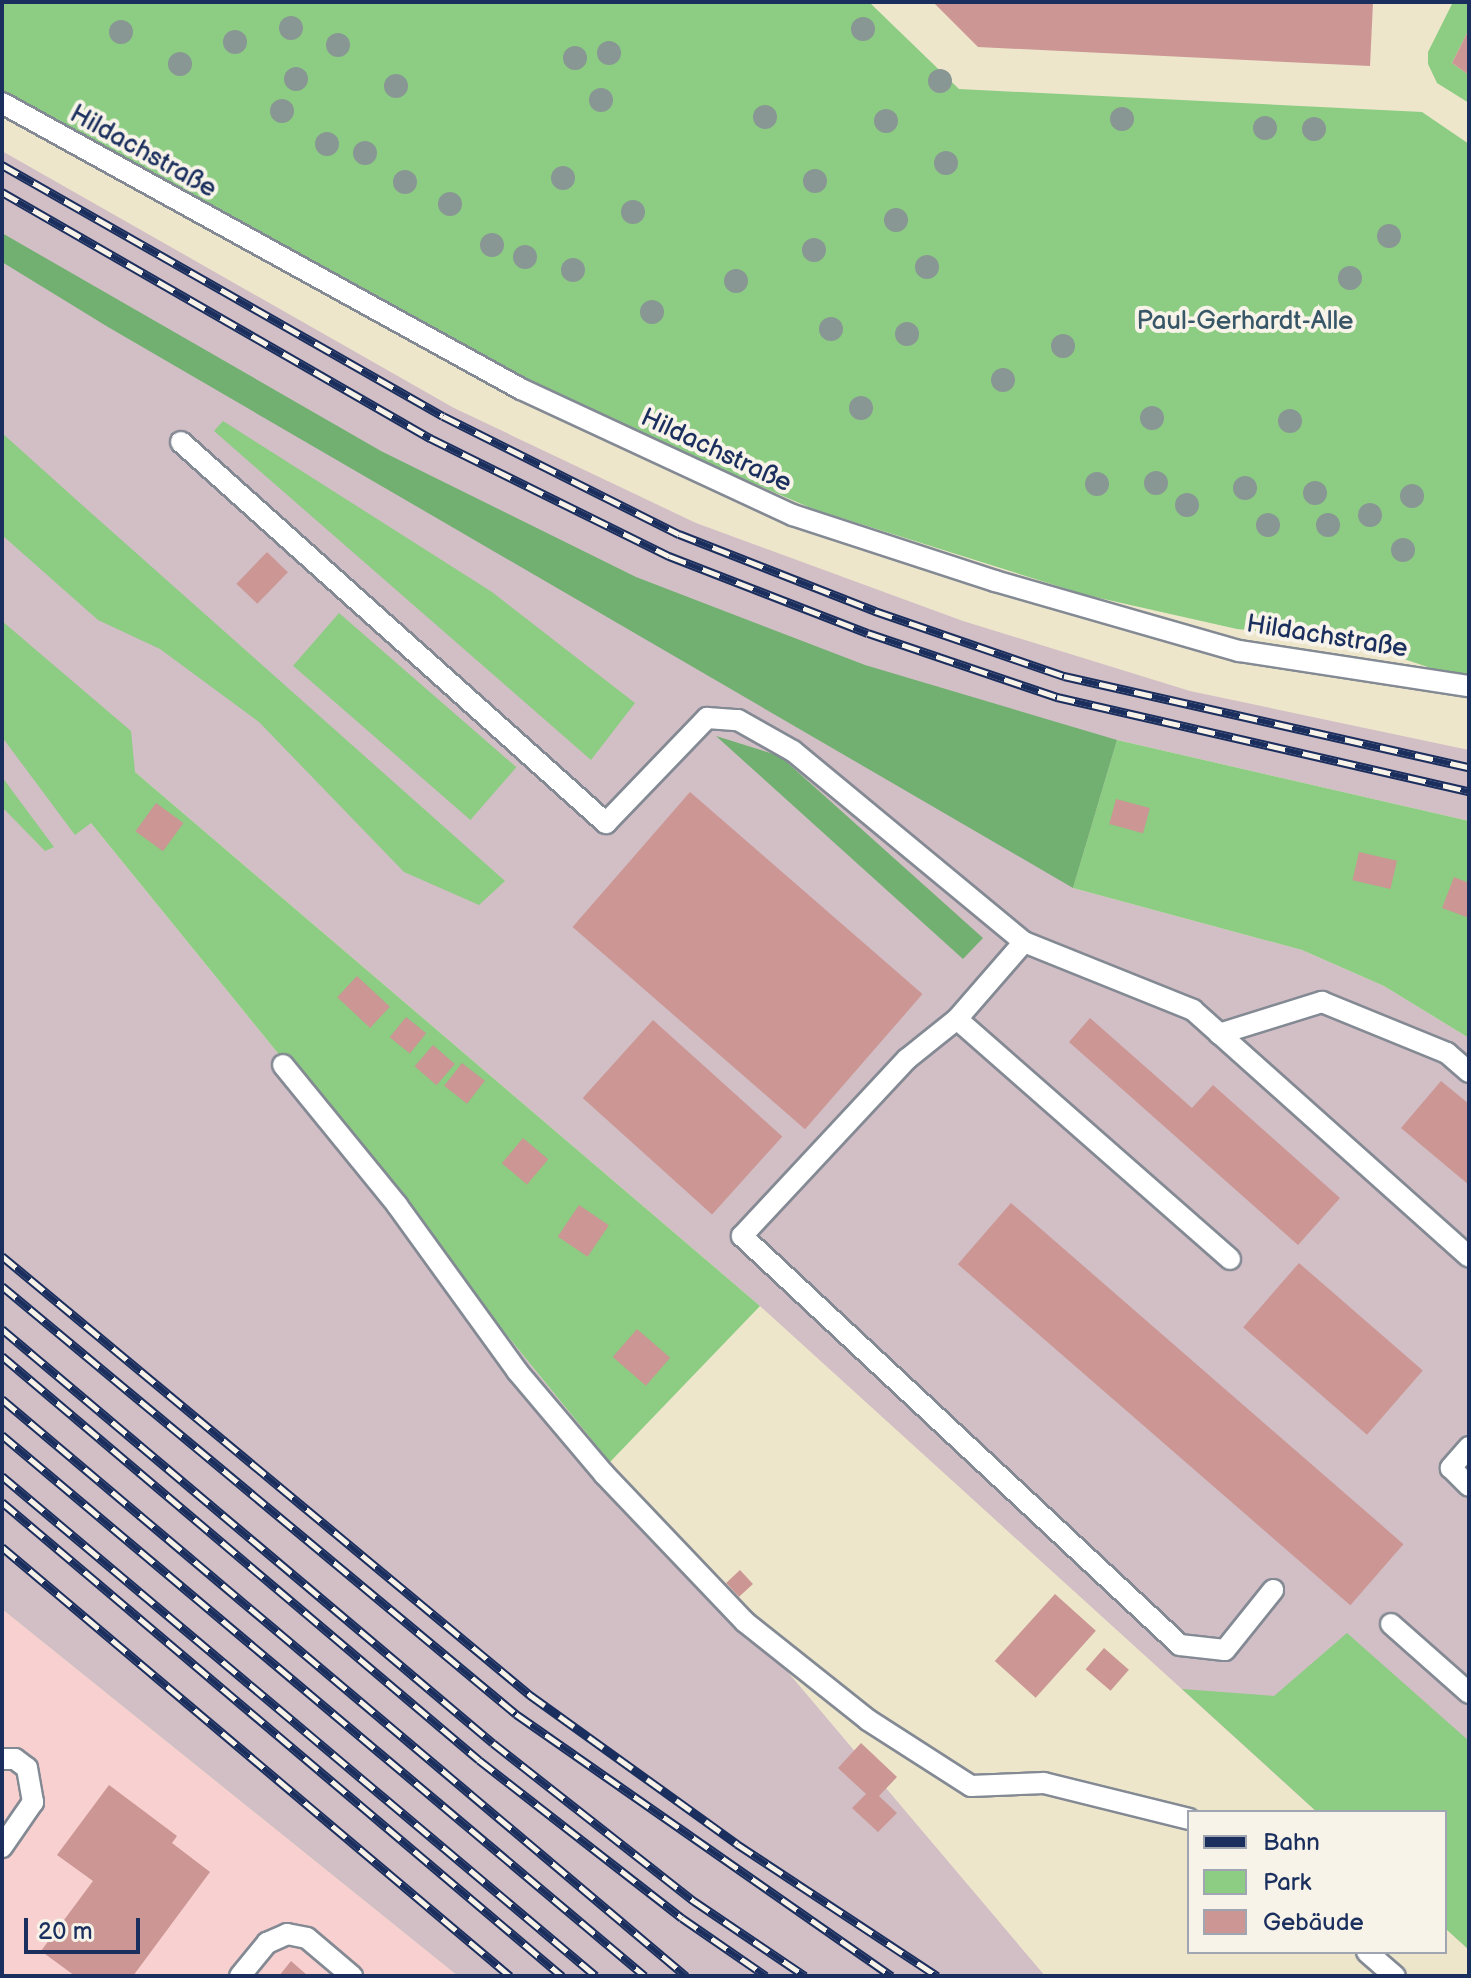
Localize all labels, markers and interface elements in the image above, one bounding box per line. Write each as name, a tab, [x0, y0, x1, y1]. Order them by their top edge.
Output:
street label: Hildachstraße	[64, 99, 222, 205]
park label: Paul-Gerhardt-Alle	[1137, 306, 1353, 338]
street label: Hildachstraße	[636, 402, 796, 500]
street label: Hildachstraße	[1244, 609, 1410, 665]
legend	[1187, 1810, 1447, 1954]
text: Bahn	[1263, 1828, 1320, 1857]
text: Park	[1263, 1868, 1311, 1897]
scale bar	[28, 1902, 144, 1952]
text: Gebäude	[1263, 1908, 1364, 1937]
text: 20 m	[38, 1917, 93, 1946]

